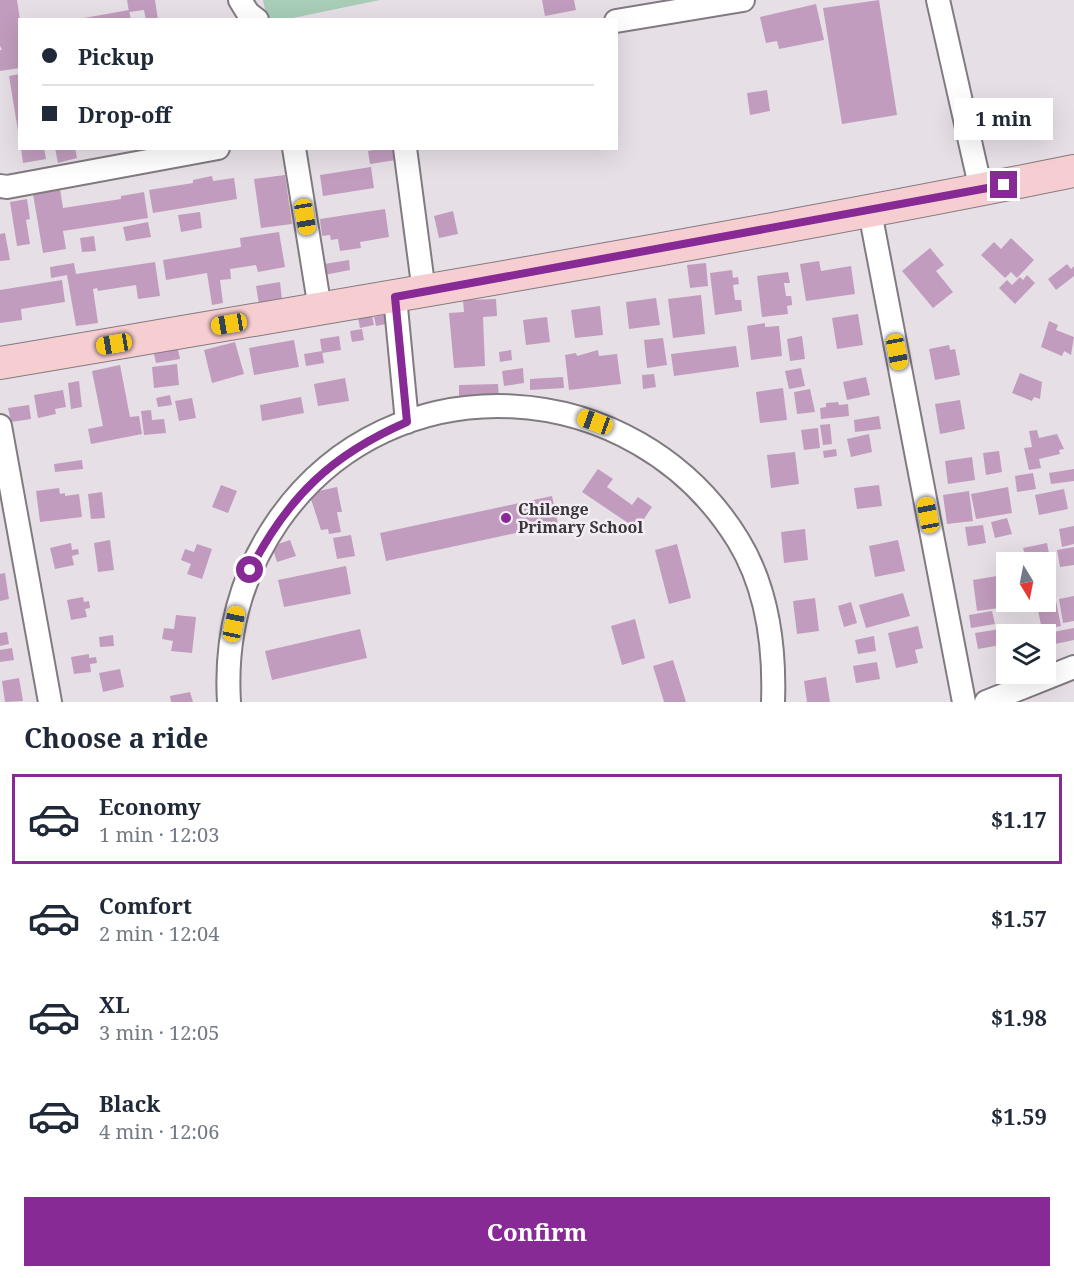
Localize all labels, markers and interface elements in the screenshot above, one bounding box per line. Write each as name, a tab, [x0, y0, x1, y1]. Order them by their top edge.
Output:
text: Pickup	[78, 41, 154, 71]
callout: 1 min	[954, 98, 1054, 140]
text: Drop-off	[78, 99, 171, 129]
text: 1 min	[975, 105, 1032, 132]
route end	[990, 171, 1017, 198]
car	[293, 198, 317, 236]
car	[210, 312, 248, 336]
car	[95, 332, 133, 356]
car	[885, 333, 909, 371]
car	[575, 407, 615, 437]
car	[916, 496, 940, 534]
place label: Chilenge Primary School	[518, 498, 643, 538]
marker: Chilenge Primary School	[499, 511, 513, 525]
north arrow	[996, 552, 1056, 612]
map controls	[996, 552, 1056, 684]
route start	[236, 556, 263, 583]
car	[221, 605, 247, 643]
button: layers	[996, 624, 1056, 684]
text: Choose a ride	[24, 719, 209, 756]
text: Economy	[99, 791, 201, 821]
icon: car	[27, 792, 81, 846]
text: $1.17	[991, 804, 1047, 834]
text: 1 min · 12:03	[99, 821, 219, 848]
text: Comfort	[99, 890, 192, 920]
icon: car	[27, 891, 81, 945]
text: $1.57	[991, 903, 1047, 933]
text: 2 min · 12:04	[99, 920, 219, 947]
text: XL	[99, 989, 130, 1019]
icon: car	[27, 990, 81, 1044]
text: $1.98	[991, 1002, 1047, 1032]
text: 3 min · 12:05	[99, 1019, 219, 1046]
text: Black	[99, 1088, 160, 1118]
icon: car	[27, 1089, 81, 1143]
text: $1.59	[991, 1101, 1047, 1131]
text: 4 min · 12:06	[99, 1118, 219, 1145]
button: Confirm	[24, 1197, 1050, 1266]

